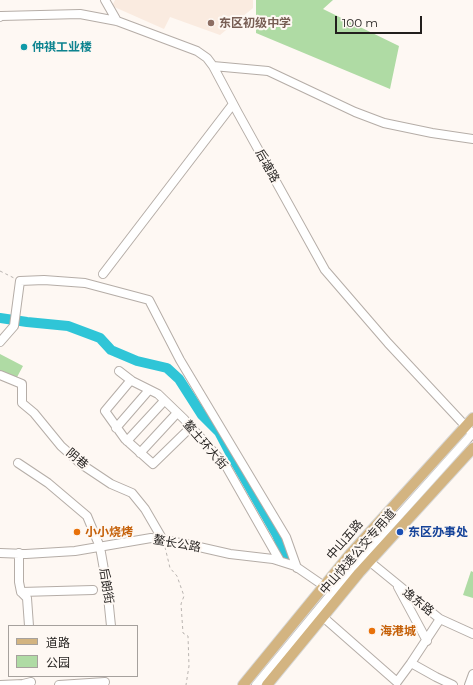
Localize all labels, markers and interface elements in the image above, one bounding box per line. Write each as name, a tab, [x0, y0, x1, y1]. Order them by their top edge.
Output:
scale bar	[337, 8, 424, 34]
text: 100 m	[342, 15, 378, 30]
place label: 东区初级中学	[219, 16, 291, 30]
marker: 东区初级中学	[206, 18, 216, 28]
place label: 仲祺工业楼	[32, 40, 92, 54]
marker: 仲祺工业楼	[19, 42, 29, 52]
street label: 后塘路	[252, 147, 282, 185]
street label: 鳌土环大街	[180, 418, 230, 472]
street label: 阴巷	[63, 446, 91, 472]
street label: 中山快速公交专用道	[317, 507, 399, 597]
street label: 中山五路	[324, 517, 366, 563]
place label: 小小烧烤	[85, 525, 133, 539]
place label: 东区办事处	[408, 525, 468, 539]
marker: 小小烧烤	[72, 527, 82, 537]
marker: 东区办事处	[395, 527, 405, 537]
street label: 鳌长公路	[152, 533, 202, 555]
street label: 后朗街	[96, 567, 116, 605]
street label: 逸东路	[399, 585, 437, 619]
place label: 海港城	[380, 624, 416, 638]
legend	[8, 625, 138, 677]
marker: 海港城	[367, 626, 377, 636]
text: 道路	[46, 635, 70, 650]
text: 公园	[46, 655, 70, 670]

